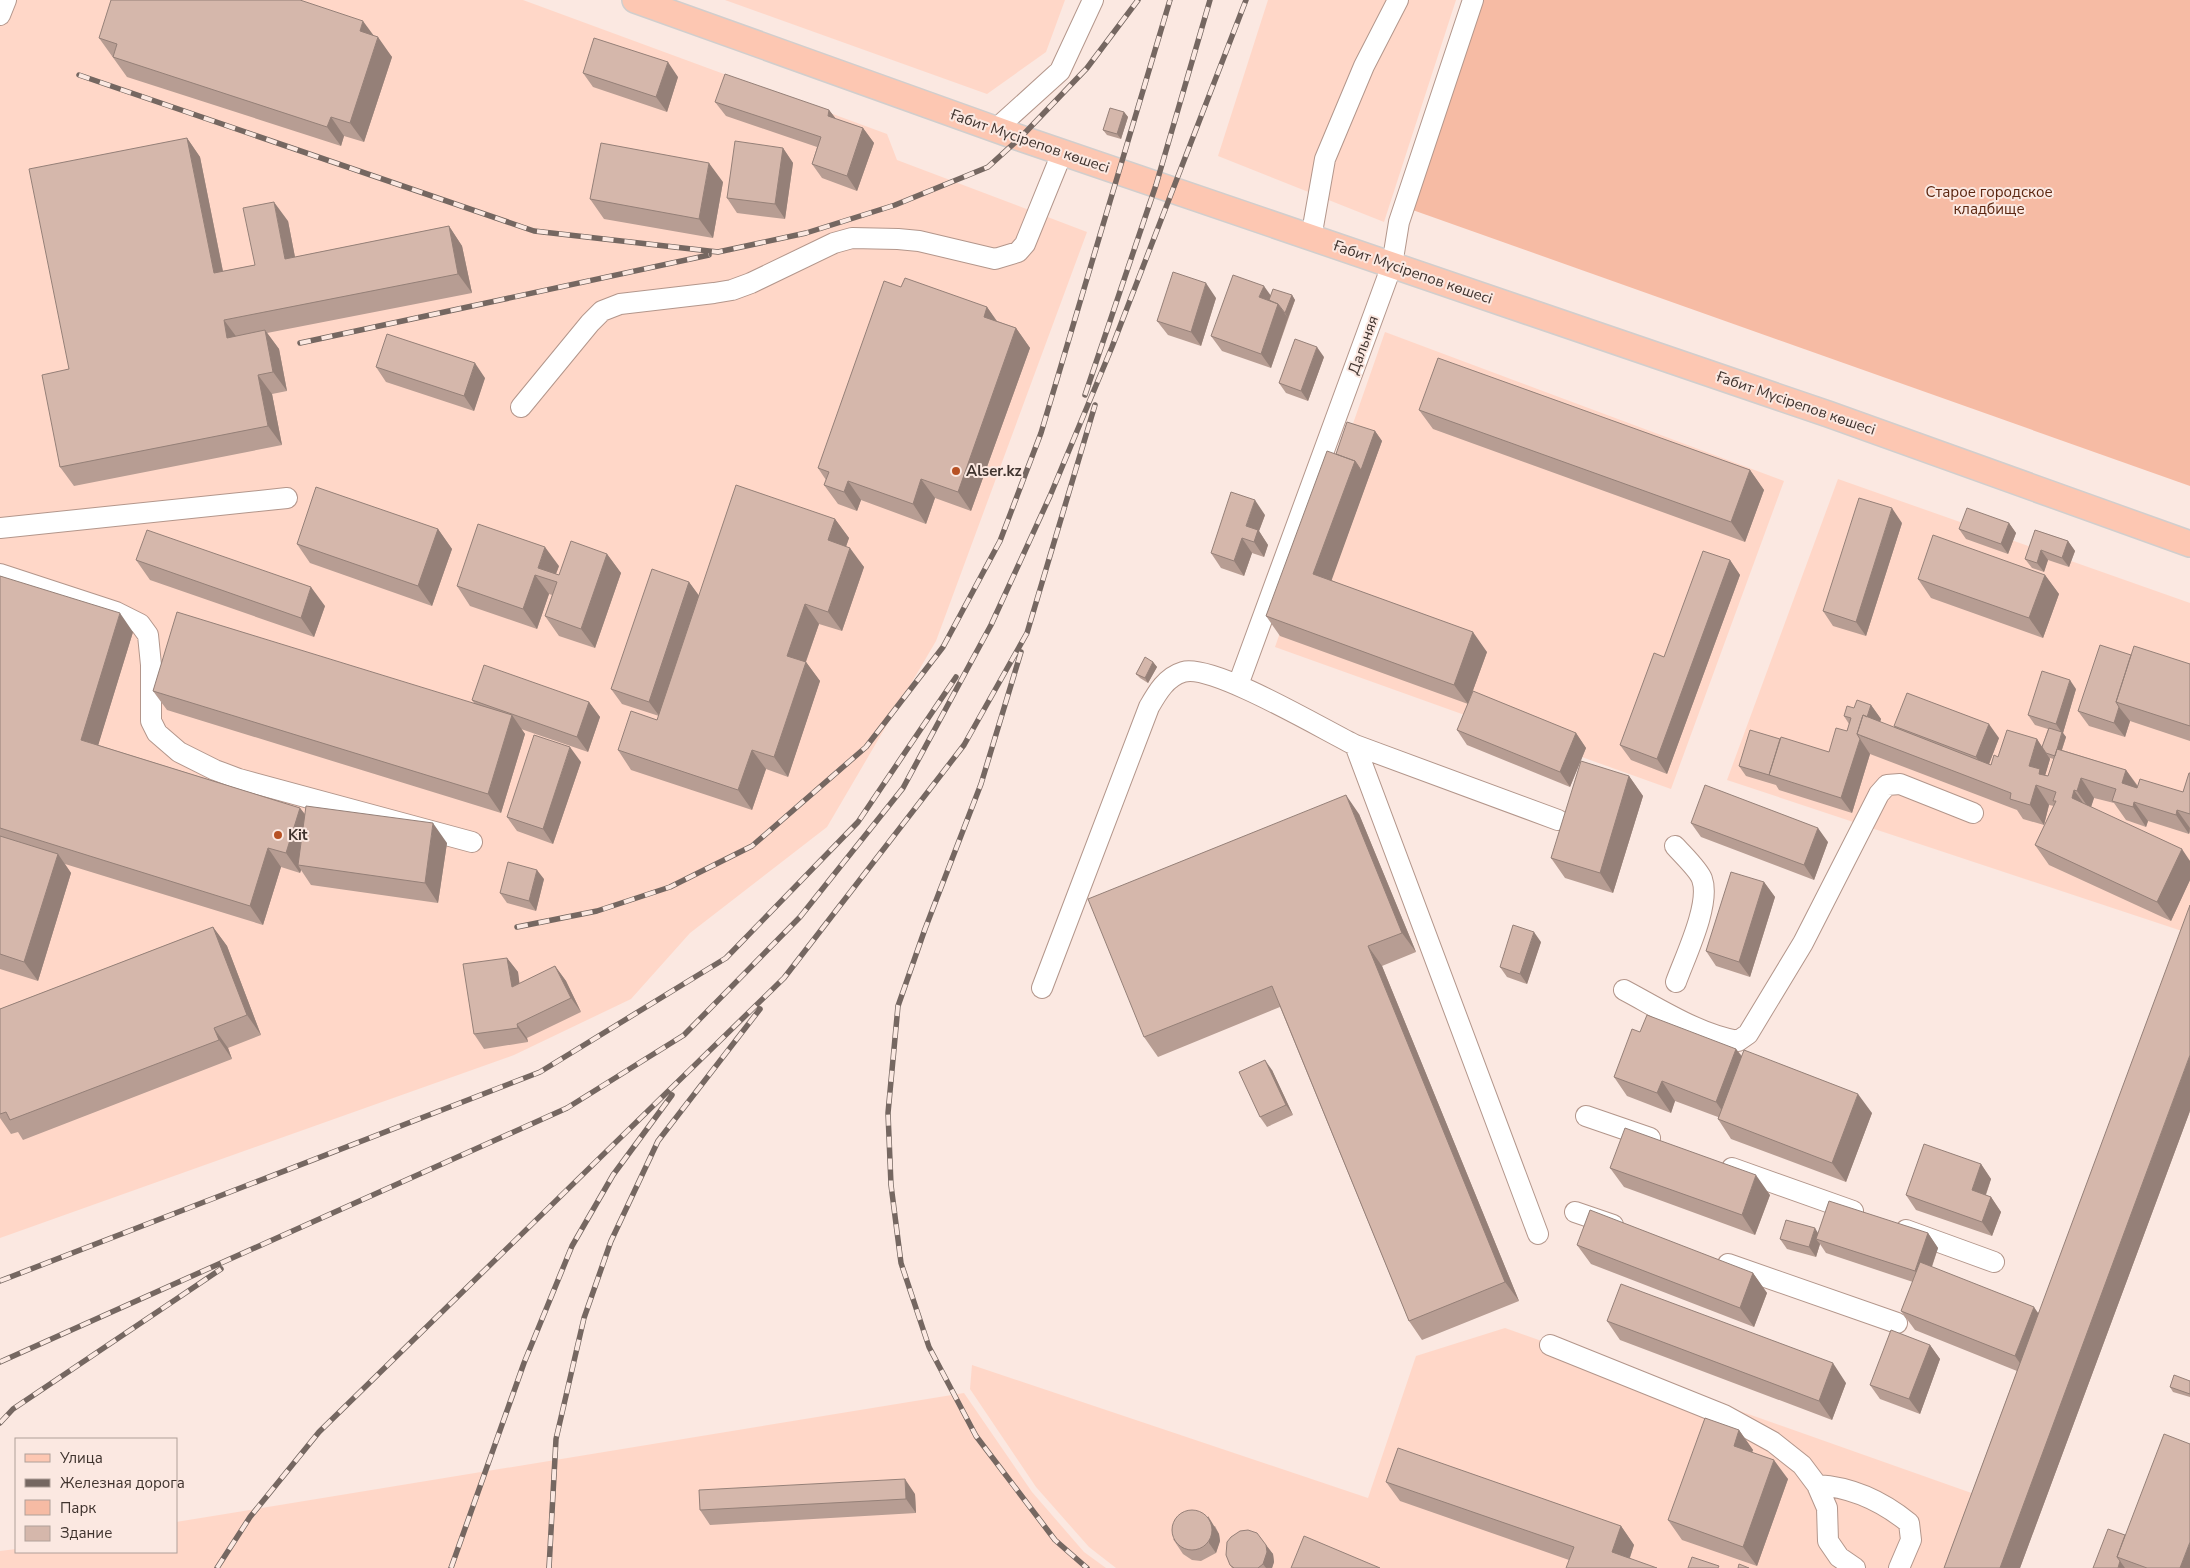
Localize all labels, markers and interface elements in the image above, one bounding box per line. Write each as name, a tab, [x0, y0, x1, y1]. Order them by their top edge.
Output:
street label: Ғабит Мүсірепов көшесі	[948, 104, 1112, 178]
park label: Старое городское кладбище	[1925, 182, 2053, 219]
street label: Ғабит Мүсірепов көшесі	[1331, 235, 1495, 309]
street label: Дальняя	[1343, 313, 1383, 377]
street label: Ғабит Мүсірепов көшесі	[1714, 366, 1878, 440]
place label: Alser.kz	[966, 461, 1022, 481]
marker: Alser.kz	[950, 465, 962, 477]
place label: Kit	[288, 825, 308, 845]
marker: Kit	[272, 829, 284, 841]
legend	[15, 1438, 178, 1553]
text: Улица	[59, 1448, 103, 1468]
text: Железная дорога	[60, 1473, 185, 1493]
text: Парк	[60, 1498, 96, 1518]
text: Здание	[60, 1523, 112, 1543]

